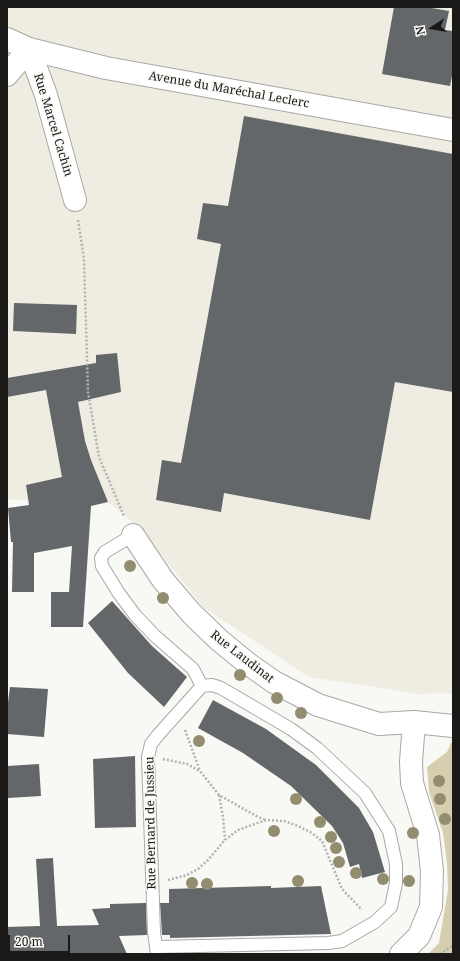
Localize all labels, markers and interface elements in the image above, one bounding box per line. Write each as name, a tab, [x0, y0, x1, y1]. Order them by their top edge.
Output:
north arrow	[412, 8, 452, 48]
text: N	[412, 25, 428, 36]
street label: Avenue du Maréchal Leclerc	[148, 69, 310, 111]
street label: Rue Marcel Cachin	[30, 72, 76, 178]
street label: Rue Laudinat	[207, 628, 277, 686]
street label: Rue Bernard de Jussieu	[143, 756, 159, 890]
scale bar	[10, 927, 72, 953]
text: 20 m	[15, 933, 43, 950]

